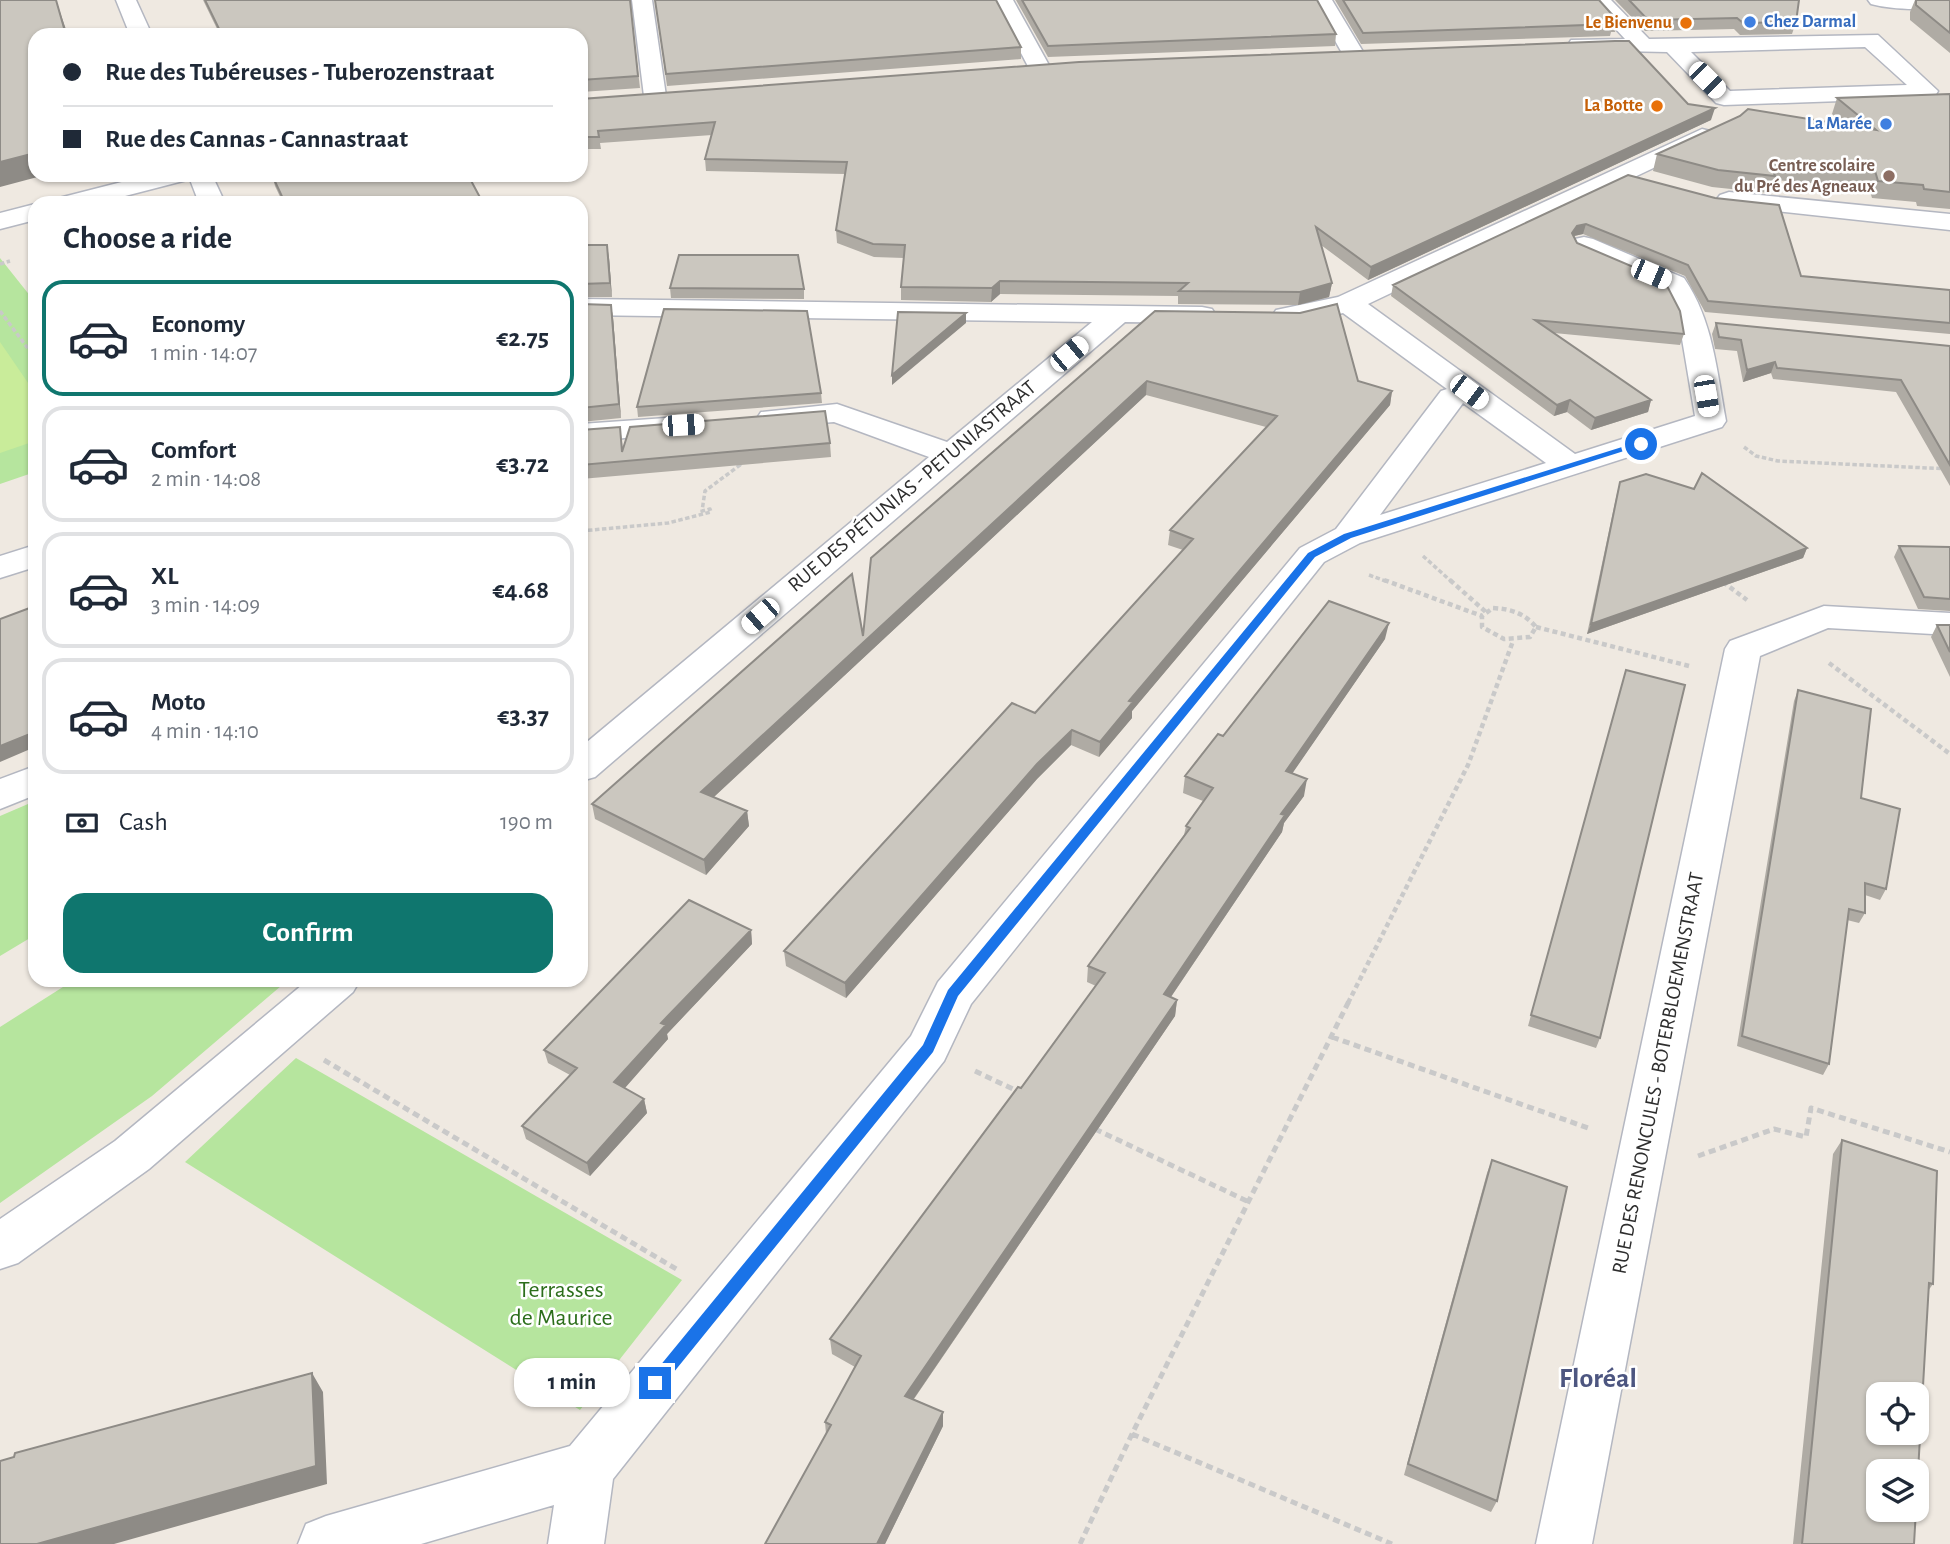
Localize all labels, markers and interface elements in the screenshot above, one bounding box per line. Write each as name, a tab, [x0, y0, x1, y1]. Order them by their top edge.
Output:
place label: Chez Darmal	[1764, 13, 1856, 31]
place label: Le Bienvenu	[1585, 14, 1673, 32]
marker: Chez Darmal	[1742, 14, 1758, 30]
marker: Le Bienvenu	[1678, 15, 1694, 31]
car	[1685, 58, 1730, 102]
text: Rue des Tubéreuses - Tuberozenstraat	[105, 59, 494, 85]
place label: La Botte	[1584, 97, 1643, 115]
marker: La Botte	[1649, 98, 1665, 114]
place label: La Marée	[1807, 115, 1872, 133]
marker: La Marée	[1878, 116, 1894, 132]
text: Rue des Cannas - Cannastraat	[105, 126, 408, 152]
place label: Centre scolaire du Pré des Agneaux	[1734, 157, 1876, 196]
marker: Centre scolaire du Pré des Agneaux	[1881, 168, 1897, 184]
text: Choose a ride	[63, 222, 232, 254]
car	[1628, 256, 1675, 292]
icon: car	[67, 307, 130, 370]
text: Economy	[151, 311, 245, 337]
text: €2.75	[496, 325, 549, 351]
car	[1047, 332, 1092, 376]
text: 1 min · 14:07	[151, 342, 257, 365]
car	[1446, 371, 1493, 413]
car	[1693, 373, 1720, 419]
street label: RUE DES PÉTUNIAS - PETUNIASTRAAT	[783, 375, 1040, 596]
car	[662, 413, 705, 437]
route start	[1625, 428, 1657, 460]
icon: car	[67, 433, 130, 496]
text: Comfort	[151, 437, 236, 463]
text: €3.72	[496, 451, 549, 477]
text: 2 min · 14:08	[151, 468, 261, 491]
icon: car	[67, 559, 130, 622]
text: XL	[151, 563, 178, 589]
text: €4.68	[492, 577, 549, 603]
text: 3 min · 14:09	[151, 594, 260, 617]
car	[738, 594, 783, 638]
icon: car	[67, 685, 130, 748]
text: Moto	[151, 689, 206, 715]
text: €3.37	[497, 703, 549, 729]
text: 4 min · 14:10	[151, 720, 259, 743]
icon: cash	[63, 804, 101, 842]
text: Cash	[119, 809, 168, 835]
text: 190 m	[500, 811, 553, 834]
street label: RUE DES RENONCULES - BOTERBLOEMENSTRAAT	[1609, 870, 1707, 1276]
button: Confirm	[63, 893, 553, 973]
park label: Terrasses de Maurice	[509, 1278, 613, 1330]
callout: 1 min	[515, 1358, 630, 1408]
district label: Floréal	[1559, 1365, 1637, 1393]
route end	[639, 1367, 671, 1399]
text: 1 min	[548, 1371, 596, 1394]
map controls	[1866, 1382, 1929, 1522]
button: locate	[1866, 1382, 1929, 1445]
button: layers	[1866, 1459, 1929, 1522]

